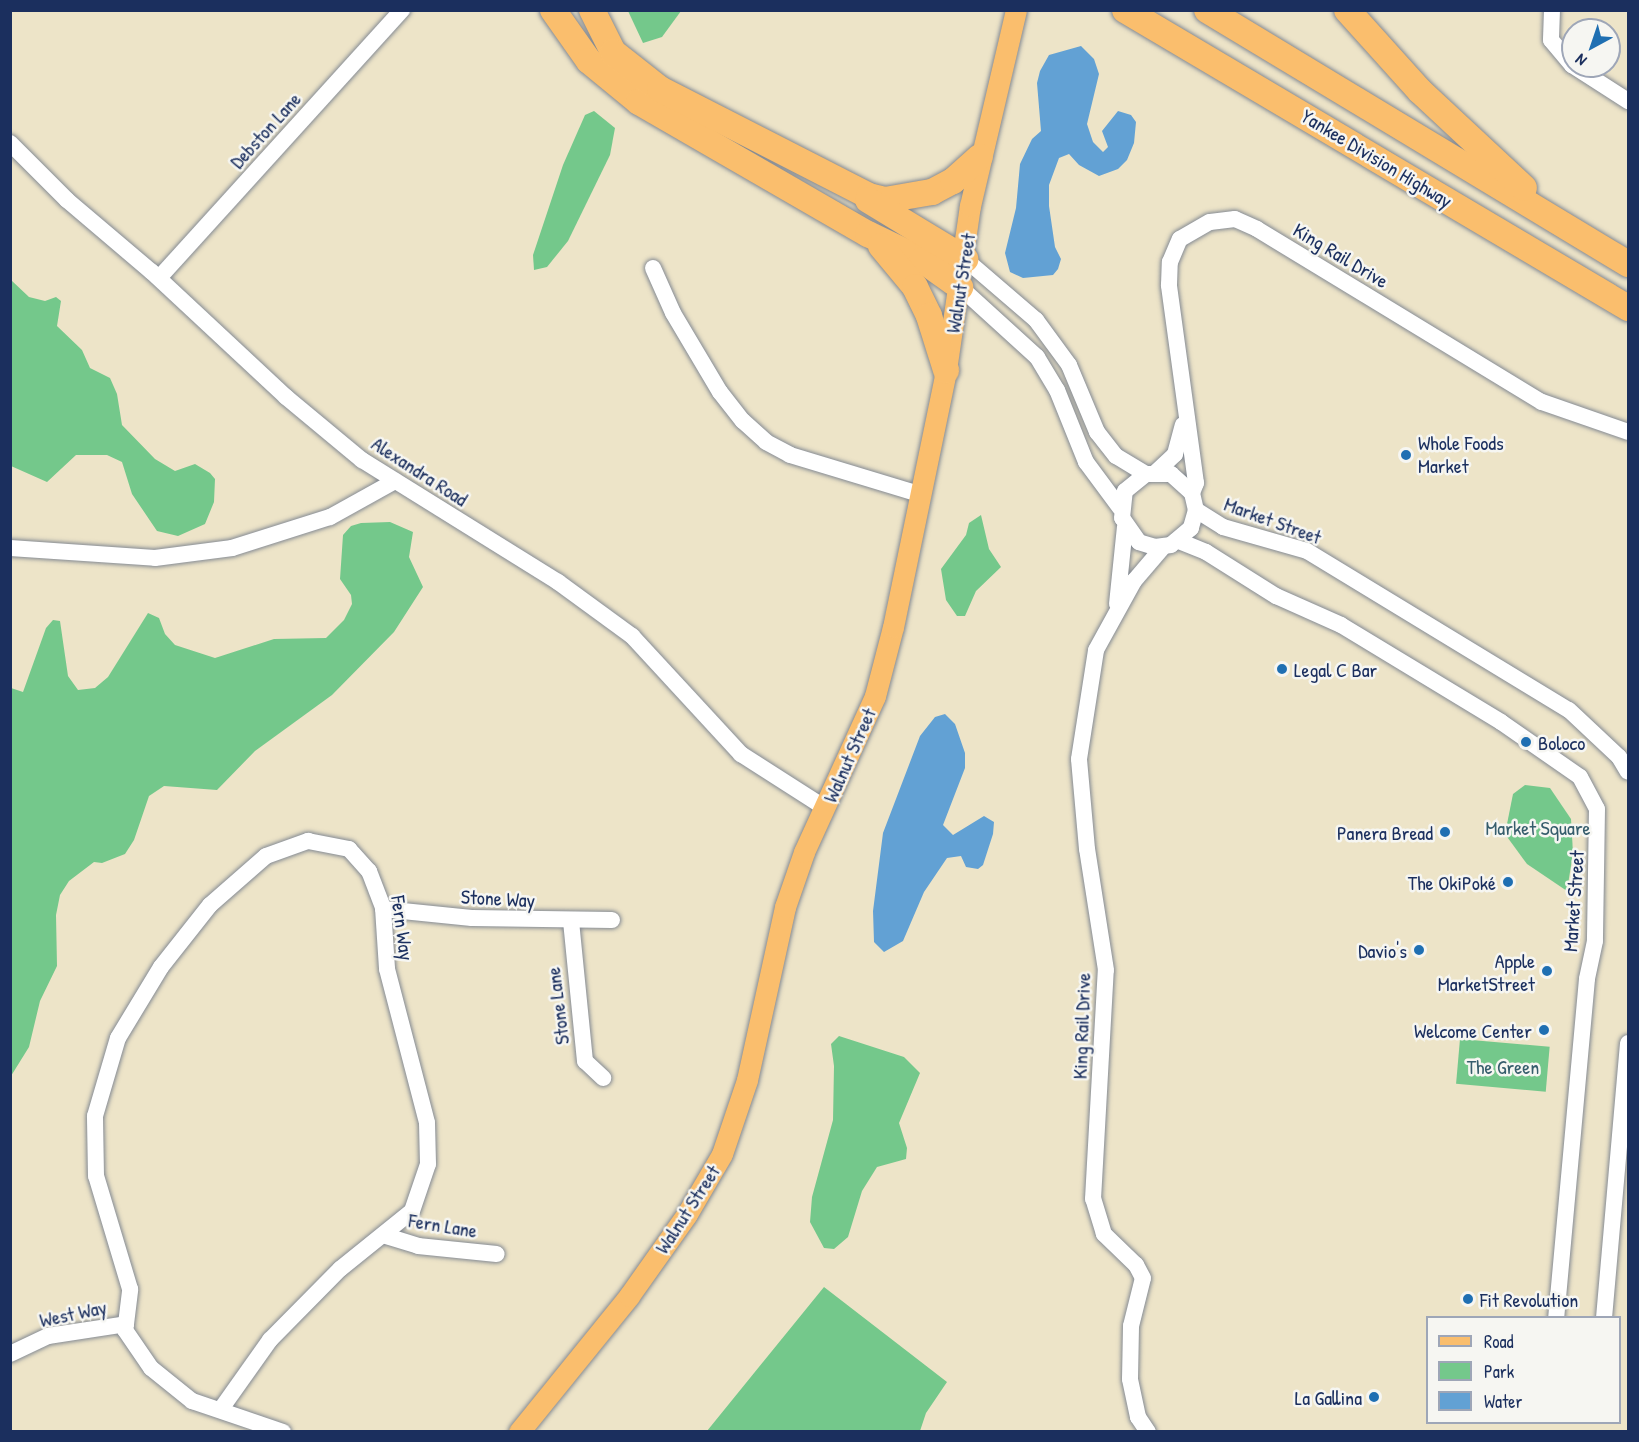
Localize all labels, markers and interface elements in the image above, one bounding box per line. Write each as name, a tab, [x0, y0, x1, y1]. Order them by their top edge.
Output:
north arrow	[1561, 18, 1621, 78]
text: N	[1570, 49, 1591, 71]
street label: Debston Lane	[225, 87, 305, 173]
street label: Yankee Division Highway	[1297, 104, 1457, 212]
street label: King Rail Drive	[1289, 217, 1393, 293]
street label: Walnut Street	[940, 231, 980, 335]
street label: Alexandra Road	[368, 431, 472, 511]
place label: Whole Foods Market	[1418, 431, 1504, 478]
marker: Whole Foods Market	[1399, 448, 1413, 462]
street label: Market Street	[1221, 491, 1325, 549]
place label: Legal C Bar	[1294, 657, 1377, 681]
marker: Legal C Bar	[1275, 662, 1289, 676]
street label: Walnut Street	[818, 704, 880, 806]
place label: Boloco	[1538, 730, 1585, 754]
marker: Boloco	[1519, 735, 1533, 749]
park label: Market Square	[1485, 815, 1591, 839]
place label: Panera Bread	[1337, 820, 1433, 844]
marker: Panera Bread	[1438, 825, 1452, 839]
street label: Market Street	[1557, 849, 1589, 953]
place label: The OkiPoké	[1408, 870, 1496, 894]
marker: The OkiPoké	[1501, 875, 1515, 889]
street label: Stone Way	[460, 884, 536, 912]
street label: Fern Way	[387, 894, 419, 962]
place label: Davio's	[1358, 938, 1407, 962]
marker: Davio's	[1412, 943, 1426, 957]
place label: Apple MarketStreet	[1438, 948, 1535, 995]
marker: Apple MarketStreet	[1540, 964, 1554, 978]
street label: Stone Lane	[540, 966, 574, 1046]
street label: King Rail Drive	[1067, 972, 1095, 1080]
place label: Welcome Center	[1414, 1018, 1532, 1042]
marker: Welcome Center	[1537, 1023, 1551, 1037]
park label: The Green	[1467, 1054, 1539, 1078]
street label: Walnut Street	[650, 1160, 724, 1258]
street label: Fern Lane	[407, 1208, 479, 1242]
place label: Fit Revolution	[1480, 1287, 1578, 1311]
marker: Fit Revolution	[1461, 1292, 1475, 1306]
street label: West Way	[37, 1294, 109, 1332]
legend	[1426, 1316, 1621, 1424]
text: Road	[1484, 1329, 1514, 1354]
text: Park	[1484, 1359, 1514, 1384]
place label: La Gallina	[1295, 1385, 1362, 1409]
text: Water	[1484, 1389, 1522, 1414]
marker: La Gallina	[1367, 1390, 1381, 1404]

